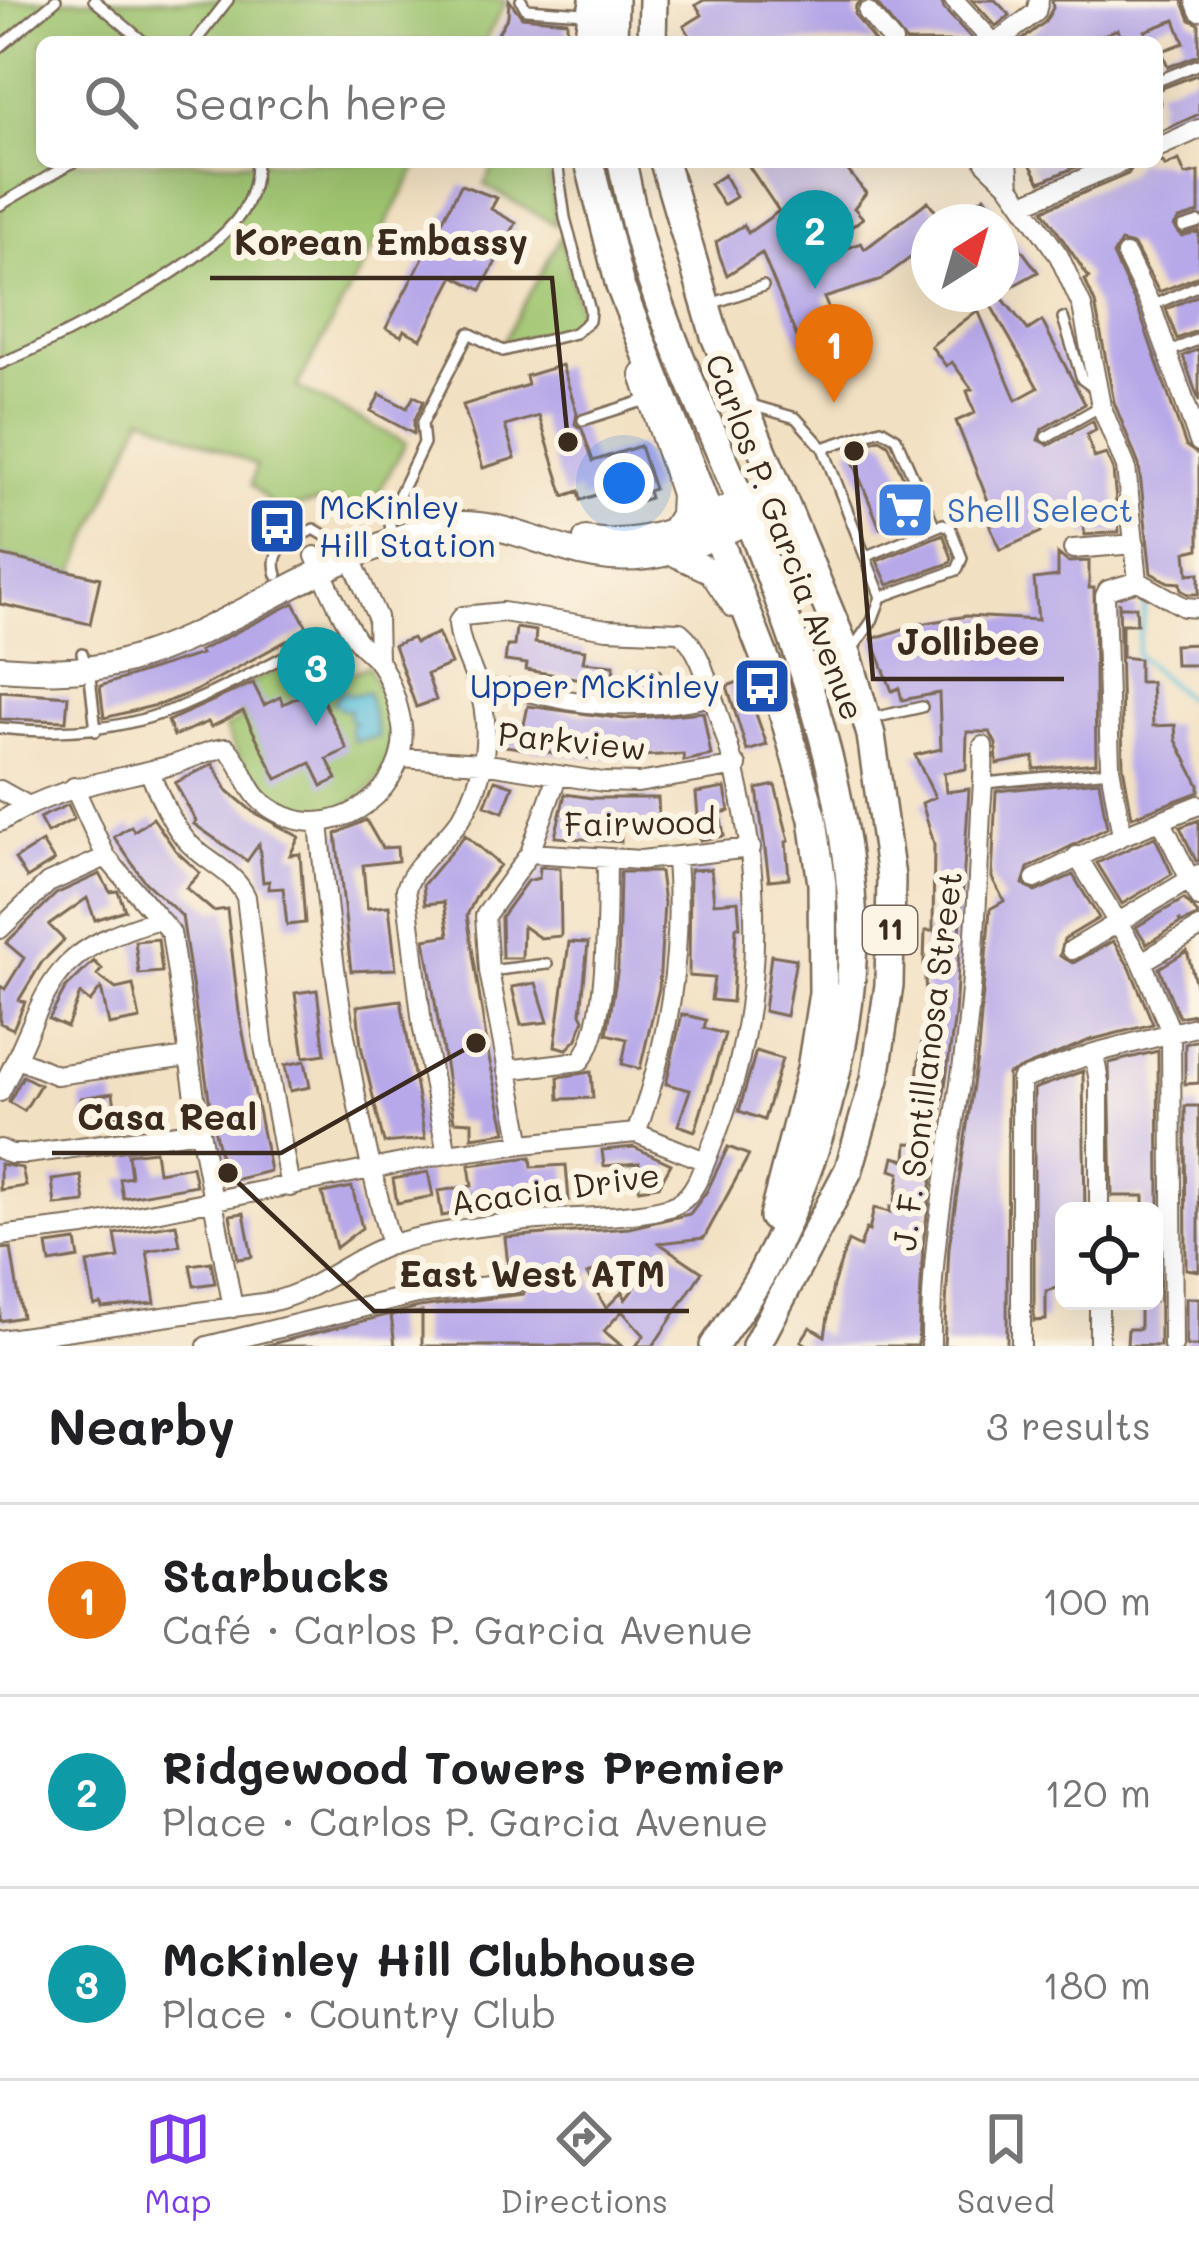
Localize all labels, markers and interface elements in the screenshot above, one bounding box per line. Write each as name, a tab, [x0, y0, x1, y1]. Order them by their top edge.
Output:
search box	[36, 36, 1163, 168]
icon: search	[78, 69, 144, 135]
text: Search here	[174, 73, 448, 131]
pin: 2	[776, 190, 854, 289]
north arrow	[911, 204, 1019, 312]
callout: Korean Embassy	[210, 206, 552, 278]
text: Korean Embassy	[234, 217, 528, 265]
pin: 1	[795, 304, 873, 403]
street label: Carlos P. Garcia Avenue	[697, 347, 876, 726]
your location	[594, 453, 654, 513]
supermarket icon: Shell Select	[874, 479, 936, 541]
place label: McKinley Hill Station	[319, 484, 496, 565]
place label: Shell Select	[947, 487, 1133, 530]
bus stop icon: McKinley Hill Station	[246, 495, 308, 557]
callout: Jollibee	[873, 607, 1064, 679]
text: Jollibee	[897, 617, 1040, 664]
pin: 3	[277, 627, 355, 726]
bus stop icon: Upper McKinley	[731, 655, 793, 717]
place label: Upper McKinley	[470, 663, 720, 707]
street label: Parkview	[496, 710, 648, 769]
street label: Fairwood	[564, 799, 716, 844]
street label: J. F. Sontillanosa Street	[881, 869, 970, 1253]
road number: 11	[863, 906, 917, 954]
callout: Casa Real	[52, 1081, 281, 1153]
text: Casa Real	[77, 1092, 257, 1139]
street label: Acacia Drive	[448, 1152, 662, 1223]
map controls	[1055, 1202, 1163, 1310]
button: locate	[1055, 1202, 1163, 1310]
callout: East West ATM	[374, 1239, 689, 1311]
text: East West ATM	[399, 1249, 665, 1296]
text: Nearby	[48, 1391, 235, 1458]
text: 3 results	[986, 1399, 1151, 1450]
text: Starbucks	[162, 1545, 389, 1603]
text: 1	[78, 1574, 96, 1625]
text: 100 m	[1042, 1574, 1151, 1625]
text: Café · Carlos P. Garcia Avenue	[162, 1603, 753, 1654]
text: Ridgewood Towers Premier	[162, 1737, 784, 1795]
text: 2	[76, 1766, 98, 1817]
text: 120 m	[1044, 1766, 1151, 1817]
text: Place · Carlos P. Garcia Avenue	[162, 1795, 768, 1846]
text: McKinley Hill Clubhouse	[162, 1929, 696, 1987]
text: 3	[75, 1958, 99, 2009]
text: 180 m	[1042, 1958, 1151, 2009]
text: Place · Country Club	[162, 1987, 556, 2038]
tab: Map	[144, 2106, 212, 2221]
tab: Directions	[500, 2106, 668, 2221]
tab: Saved	[957, 2106, 1055, 2221]

